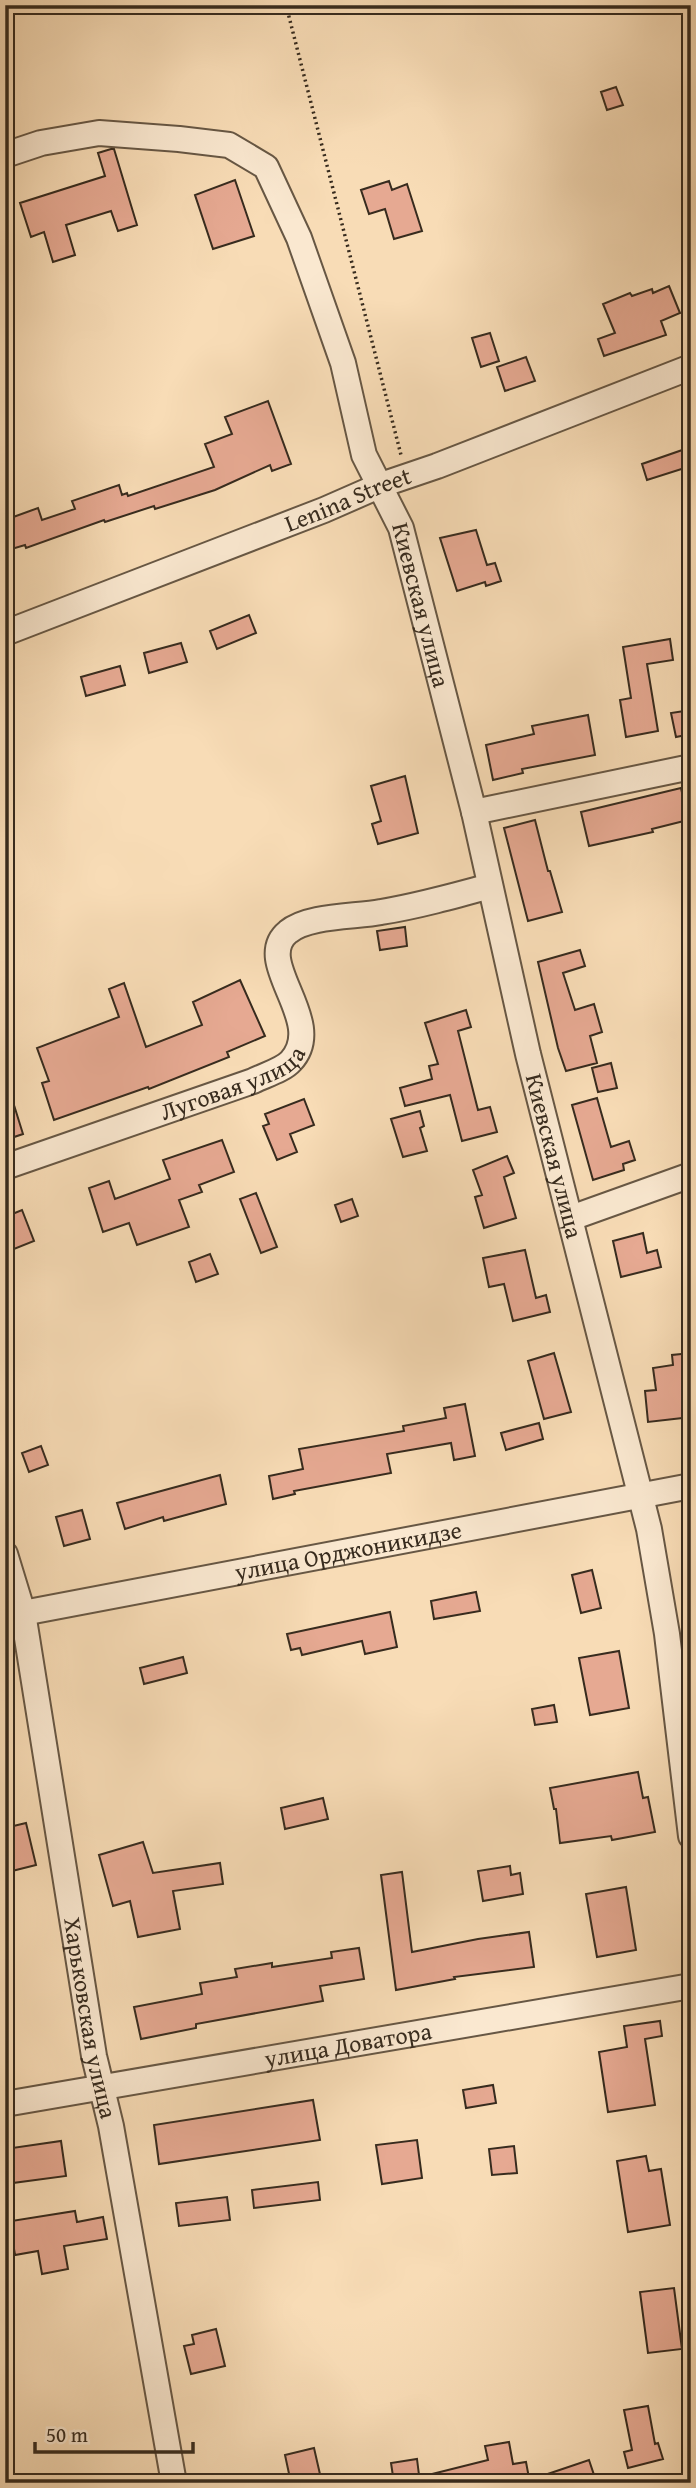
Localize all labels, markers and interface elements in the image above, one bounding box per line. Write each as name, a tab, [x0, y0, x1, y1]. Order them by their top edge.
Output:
street label: Lenina Street	[279, 458, 416, 541]
street label: Киевская улица	[383, 519, 459, 692]
street label: Луговая улица	[155, 1039, 314, 1129]
street label: Киевская улица	[517, 1070, 592, 1243]
street label: улица Орджоникидзе	[231, 1512, 465, 1590]
street label: Харьковская улица	[55, 1915, 127, 2122]
street label: улица Доватора	[261, 2013, 435, 2076]
scale bar	[35, 2411, 192, 2455]
text: 50 m	[46, 2419, 88, 2450]

